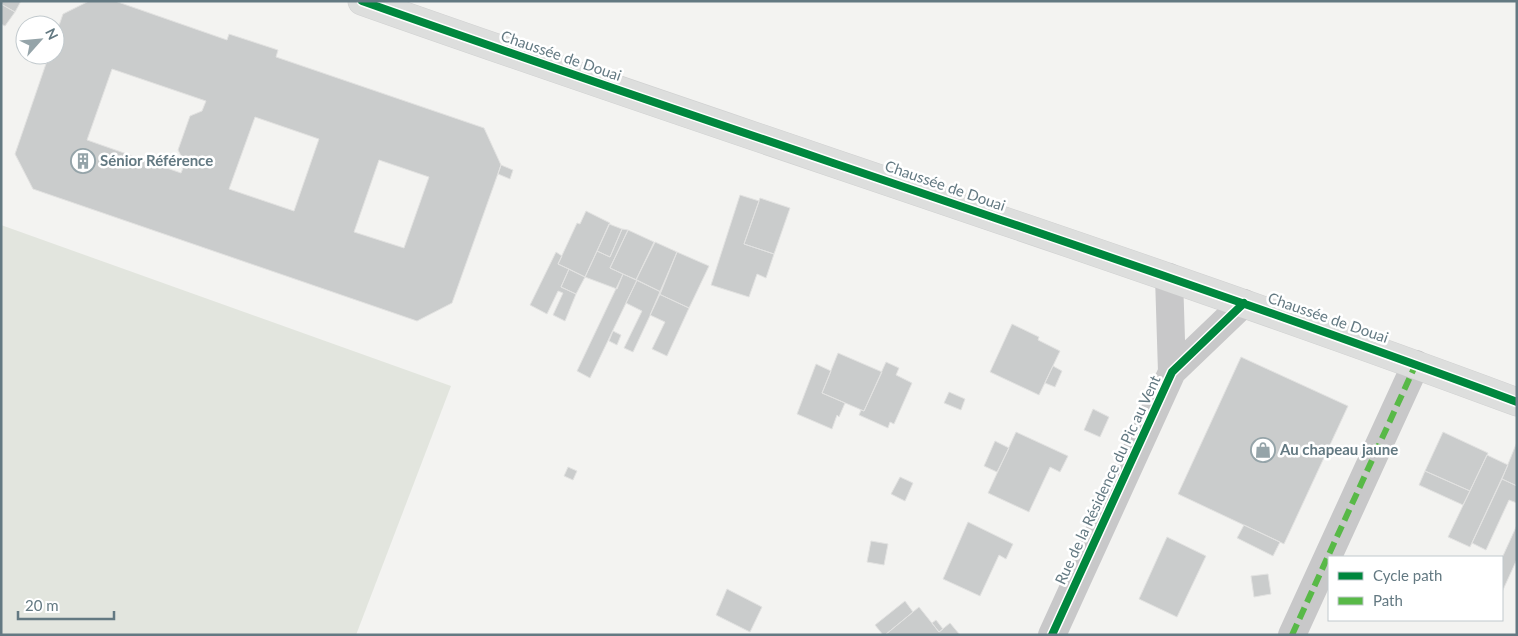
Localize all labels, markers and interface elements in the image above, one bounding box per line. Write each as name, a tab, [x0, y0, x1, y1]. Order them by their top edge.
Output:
north arrow	[15, 15, 65, 65]
text: N	[42, 25, 62, 43]
street label: Chaussée de Douai	[499, 26, 624, 84]
building icon: Sénior Référence	[70, 148, 96, 174]
place label: Sénior Référence	[100, 151, 213, 169]
street label: Chaussée de Douai	[883, 156, 1008, 214]
street label: Chaussée de Douai	[1266, 288, 1391, 346]
street label: Rue de la Résidence du Pic au Vent	[1051, 372, 1164, 587]
shop icon: Au chapeau jaune	[1250, 437, 1276, 463]
place label: Au chapeau jaune	[1279, 440, 1398, 458]
legend	[1328, 556, 1503, 621]
text: Cycle path	[1373, 566, 1442, 584]
scale bar	[18, 588, 114, 620]
text: Path	[1373, 591, 1403, 609]
text: 20 m	[25, 596, 59, 614]

